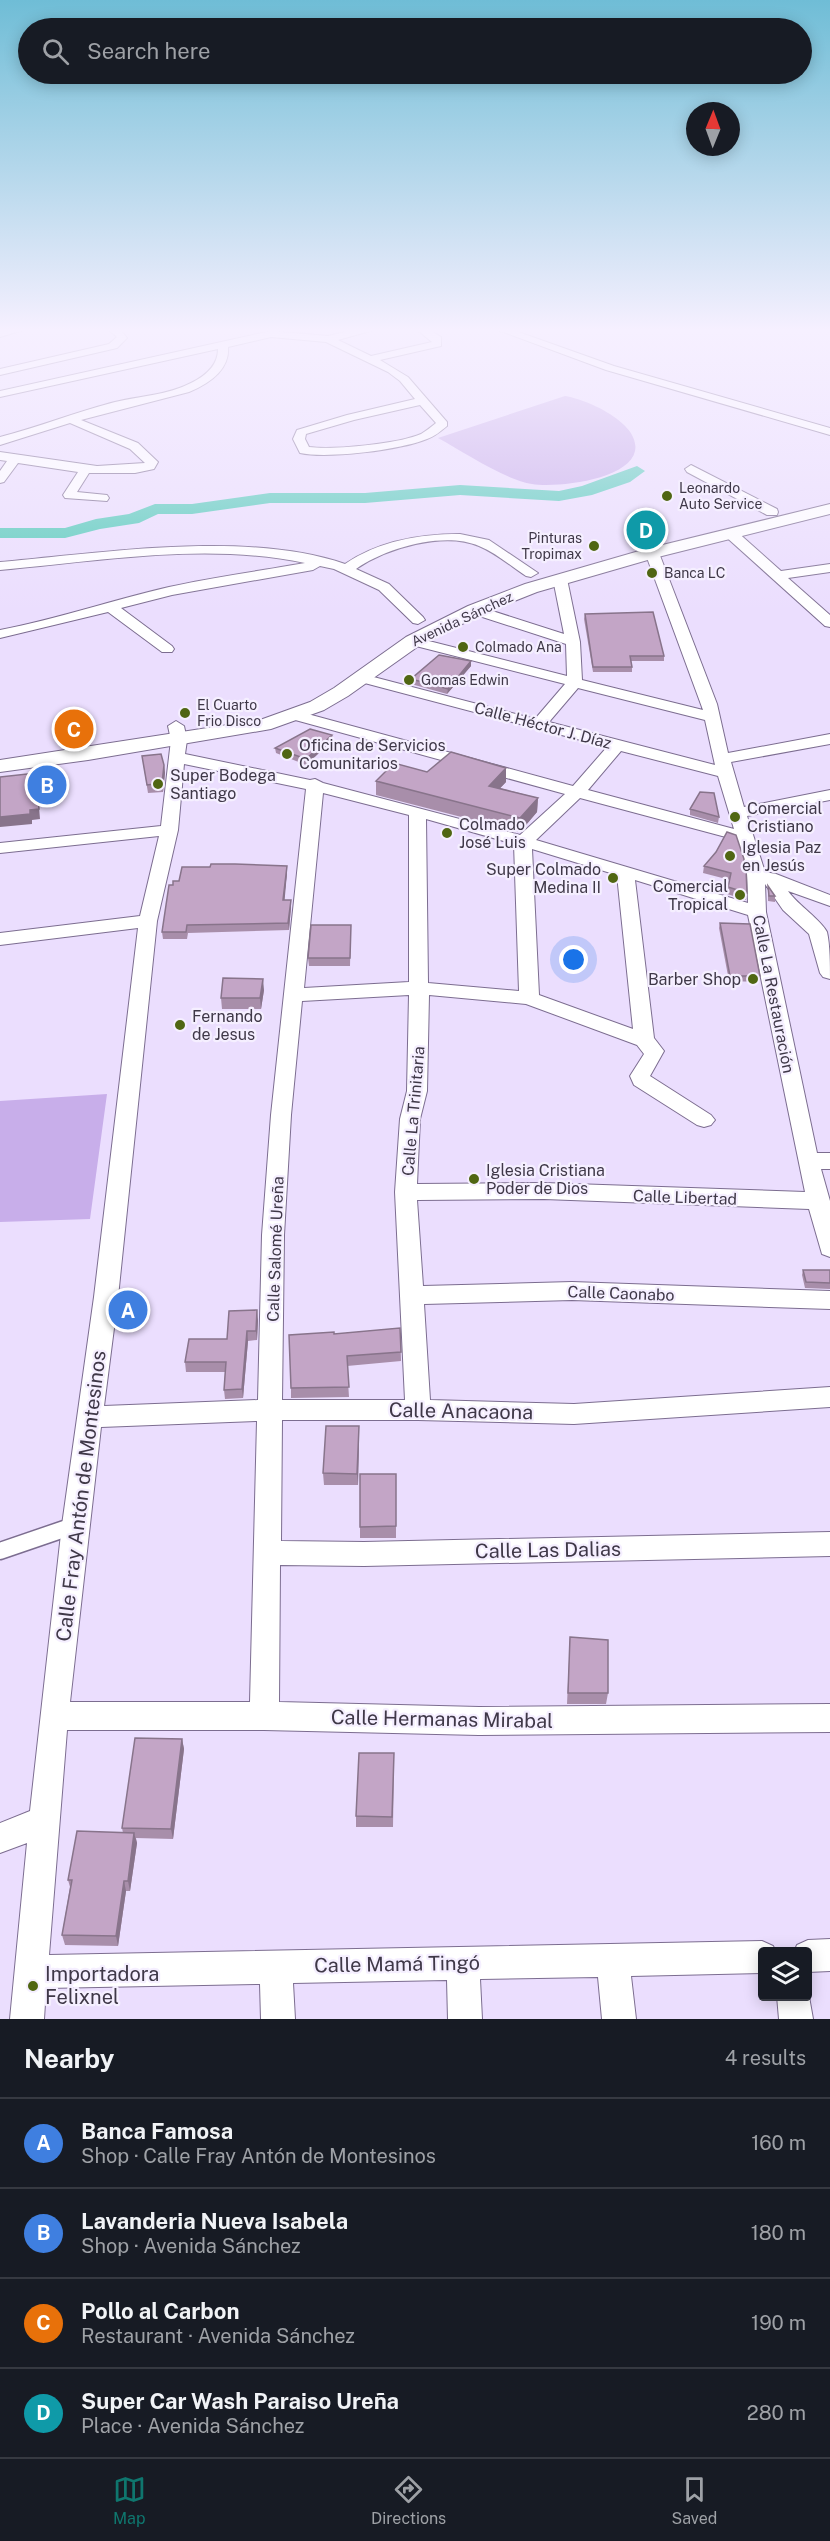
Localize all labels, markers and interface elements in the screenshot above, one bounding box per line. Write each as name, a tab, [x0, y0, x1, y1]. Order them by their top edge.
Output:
search box	[18, 18, 812, 84]
icon: search	[39, 35, 72, 68]
text: Search here	[87, 38, 211, 64]
north arrow	[686, 102, 740, 156]
place label: Leonardo Auto Service	[679, 480, 762, 512]
marker: Leonardo Auto Service	[660, 489, 674, 503]
pin: D	[626, 508, 666, 552]
place label: Pinturas Tropimax	[521, 530, 582, 562]
marker: Pinturas Tropimax	[587, 539, 601, 553]
place label: Banca LC	[664, 565, 725, 581]
marker: Banca LC	[645, 566, 659, 580]
street label: Avenida Sánchez	[409, 588, 516, 650]
place label: Colmado Ana	[475, 639, 562, 655]
marker: Colmado Ana	[456, 640, 470, 654]
place label: Gomas Edwin	[421, 672, 509, 688]
marker: Gomas Edwin	[402, 673, 416, 687]
place label: El Cuarto Frio Disco	[197, 697, 261, 729]
street label: Calle Héctor J. Díaz	[472, 698, 614, 753]
pin: C	[54, 706, 94, 752]
marker: El Cuarto Frio Disco	[178, 706, 192, 720]
place label: Oficina de Servicios Comunitarios	[299, 736, 446, 773]
marker: Oficina de Servicios Comunitarios	[280, 747, 294, 761]
pin: B	[28, 762, 66, 808]
place label: Super Bodega Santiago	[170, 766, 276, 803]
marker: Super Bodega Santiago	[151, 777, 165, 791]
place label: Comercial Cristiano	[747, 799, 822, 836]
marker: Comercial Cristiano	[728, 810, 742, 824]
place label: Colmado José Luis	[459, 815, 526, 852]
marker: Colmado José Luis	[440, 826, 454, 840]
place label: Iglesia Paz en Jesús	[742, 838, 821, 875]
marker: Iglesia Paz en Jesús	[723, 849, 737, 863]
place label: Super Colmado Medina II	[486, 860, 601, 897]
marker: Super Colmado Medina II	[606, 871, 620, 885]
place label: Comercial Tropical	[653, 877, 728, 914]
marker: Comercial Tropical	[733, 888, 747, 902]
street label: Calle La Restauración	[749, 913, 798, 1075]
your location	[559, 945, 588, 974]
place label: Barber Shop	[648, 970, 741, 989]
marker: Barber Shop	[746, 972, 760, 986]
place label: Fernando de Jesus	[192, 1007, 262, 1044]
marker: Fernando de Jesus	[173, 1018, 187, 1032]
street label: Calle La Trinitaria	[398, 1045, 429, 1177]
place label: Iglesia Cristiana Poder de Dios	[486, 1161, 605, 1198]
marker: Iglesia Cristiana Poder de Dios	[467, 1172, 481, 1186]
street label: Calle Salomé Ureña	[263, 1176, 288, 1322]
street label: Calle Libertad	[633, 1186, 737, 1209]
street label: Calle Caonabo	[567, 1282, 675, 1305]
pin: A	[108, 1288, 148, 1332]
street label: Calle Fray Antón de Montesinos	[51, 1349, 111, 1643]
street label: Calle Anacaona	[389, 1398, 533, 1424]
street label: Calle Las Dalias	[475, 1537, 621, 1563]
street label: Calle Hermanas Mirabal	[331, 1705, 553, 1733]
map controls	[758, 1947, 812, 2001]
button: layers	[758, 1947, 812, 2001]
street label: Calle Mamá Tingó	[314, 1951, 480, 1977]
place label: Importadora Felixnel	[45, 1962, 159, 2009]
marker: Importadora Felixnel	[26, 1979, 40, 1993]
text: Nearby	[24, 2043, 114, 2074]
text: 4 results	[725, 2046, 806, 2070]
text: Banca Famosa	[81, 2118, 233, 2144]
text: A	[36, 2131, 51, 2155]
text: 160 m	[751, 2131, 806, 2155]
text: Shop · Calle Fray Antón de Montesinos	[81, 2144, 436, 2168]
text: Lavanderia Nueva Isabela	[81, 2208, 348, 2234]
text: B	[37, 2221, 50, 2245]
text: 180 m	[751, 2221, 806, 2245]
text: Shop · Avenida Sánchez	[81, 2234, 301, 2258]
text: Pollo al Carbon	[81, 2298, 239, 2324]
text: C	[36, 2311, 51, 2335]
text: 190 m	[751, 2311, 806, 2335]
text: Restaurant · Avenida Sánchez	[81, 2324, 355, 2348]
text: Super Car Wash Paraiso Ureña	[81, 2388, 399, 2414]
text: D	[36, 2401, 51, 2425]
text: 280 m	[747, 2401, 806, 2425]
text: Place · Avenida Sánchez	[81, 2414, 304, 2438]
tab: Map	[113, 2473, 146, 2528]
tab: Directions	[371, 2473, 446, 2528]
tab: Saved	[672, 2473, 717, 2528]

